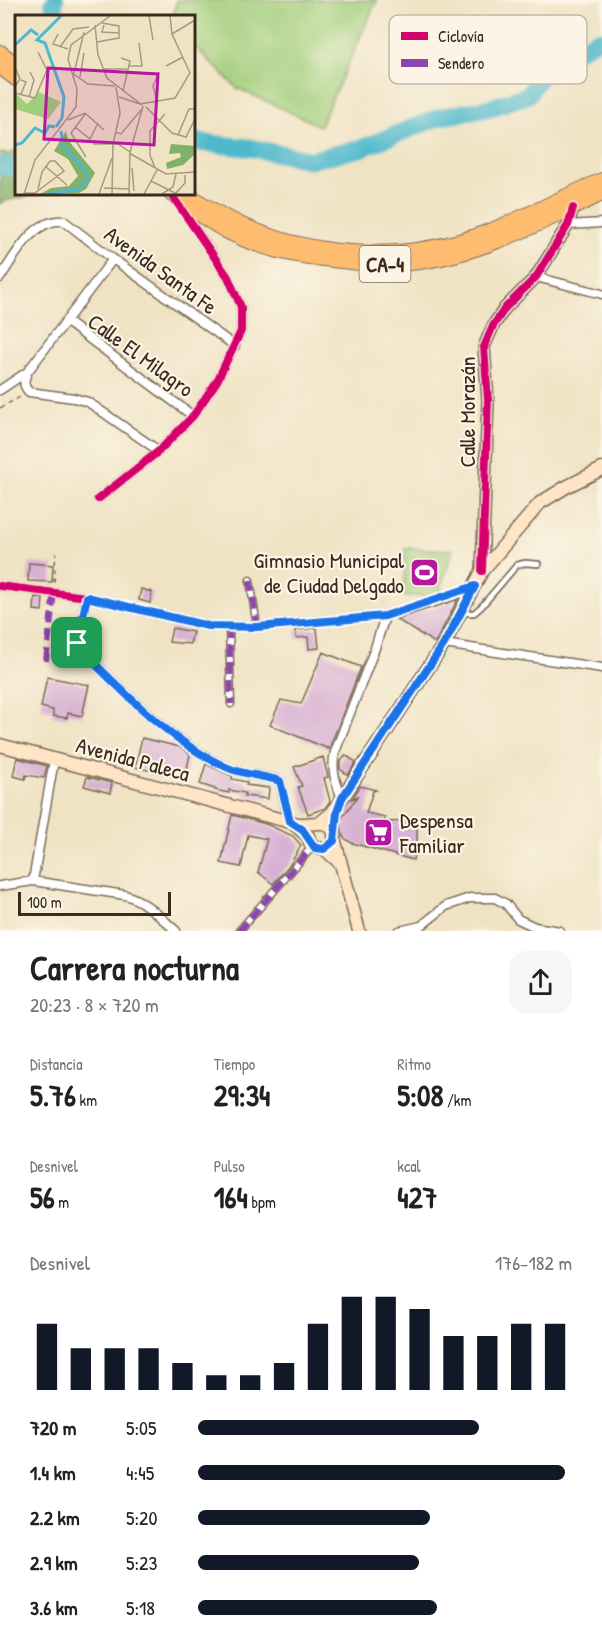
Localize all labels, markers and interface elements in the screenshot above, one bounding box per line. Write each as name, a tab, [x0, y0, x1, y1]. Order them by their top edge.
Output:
inset map	[15, 15, 195, 195]
legend	[389, 15, 587, 84]
text: Ciclovía	[438, 25, 484, 47]
text: Sendero	[438, 52, 485, 74]
street label: Avenida Santa Fe	[99, 219, 224, 321]
road number: CA-4	[360, 246, 410, 282]
street label: Calle El Milagro	[82, 306, 200, 404]
street label: Calle Morazán	[452, 356, 482, 468]
place label: Gimnasio Municipal de Ciudad Delgado	[254, 545, 404, 600]
sports icon: Gimnasio Municipal de Ciudad Delgado	[409, 557, 441, 589]
pin	[51, 617, 102, 668]
icon: arrive	[60, 626, 93, 659]
street label: Avenida Paleca	[73, 729, 193, 789]
place label: Despensa Familiar	[399, 805, 473, 860]
supermarket icon: Despensa Familiar	[363, 817, 395, 849]
scale bar	[18, 889, 171, 917]
text: 100 m	[27, 891, 62, 913]
text: Carrera nocturna	[30, 946, 239, 990]
button: share	[509, 951, 572, 1014]
text: 20:23 · 8 × 720 m	[30, 991, 159, 1018]
text: Distancia	[30, 1053, 82, 1075]
text: Tiempo	[214, 1053, 255, 1075]
text: Ritmo	[397, 1053, 431, 1075]
text: 5.76	[30, 1075, 76, 1115]
text: 29:34	[214, 1075, 270, 1115]
text: 5:08	[397, 1075, 443, 1115]
text: km	[76, 1089, 97, 1111]
text: /km	[443, 1089, 471, 1111]
text: Desnivel	[30, 1155, 78, 1177]
text: Pulso	[214, 1155, 245, 1177]
text: kcal	[397, 1155, 421, 1177]
text: 56	[30, 1177, 55, 1217]
text: 164	[214, 1177, 248, 1217]
text: 427	[397, 1177, 437, 1217]
text: m	[55, 1191, 69, 1213]
text: bpm	[248, 1191, 276, 1213]
text: Desnivel	[30, 1249, 90, 1276]
text: 176–182 m	[495, 1249, 572, 1276]
text: 720 m	[30, 1414, 76, 1441]
text: 5:05	[126, 1414, 157, 1441]
text: 1.4 km	[30, 1459, 76, 1486]
text: 4:45	[126, 1459, 154, 1486]
text: 2.2 km	[30, 1504, 80, 1531]
text: 5:20	[126, 1504, 157, 1531]
text: 2.9 km	[30, 1549, 77, 1576]
text: 5:23	[126, 1549, 157, 1576]
text: 3.6 km	[30, 1594, 78, 1621]
text: 5:18	[126, 1594, 155, 1621]

